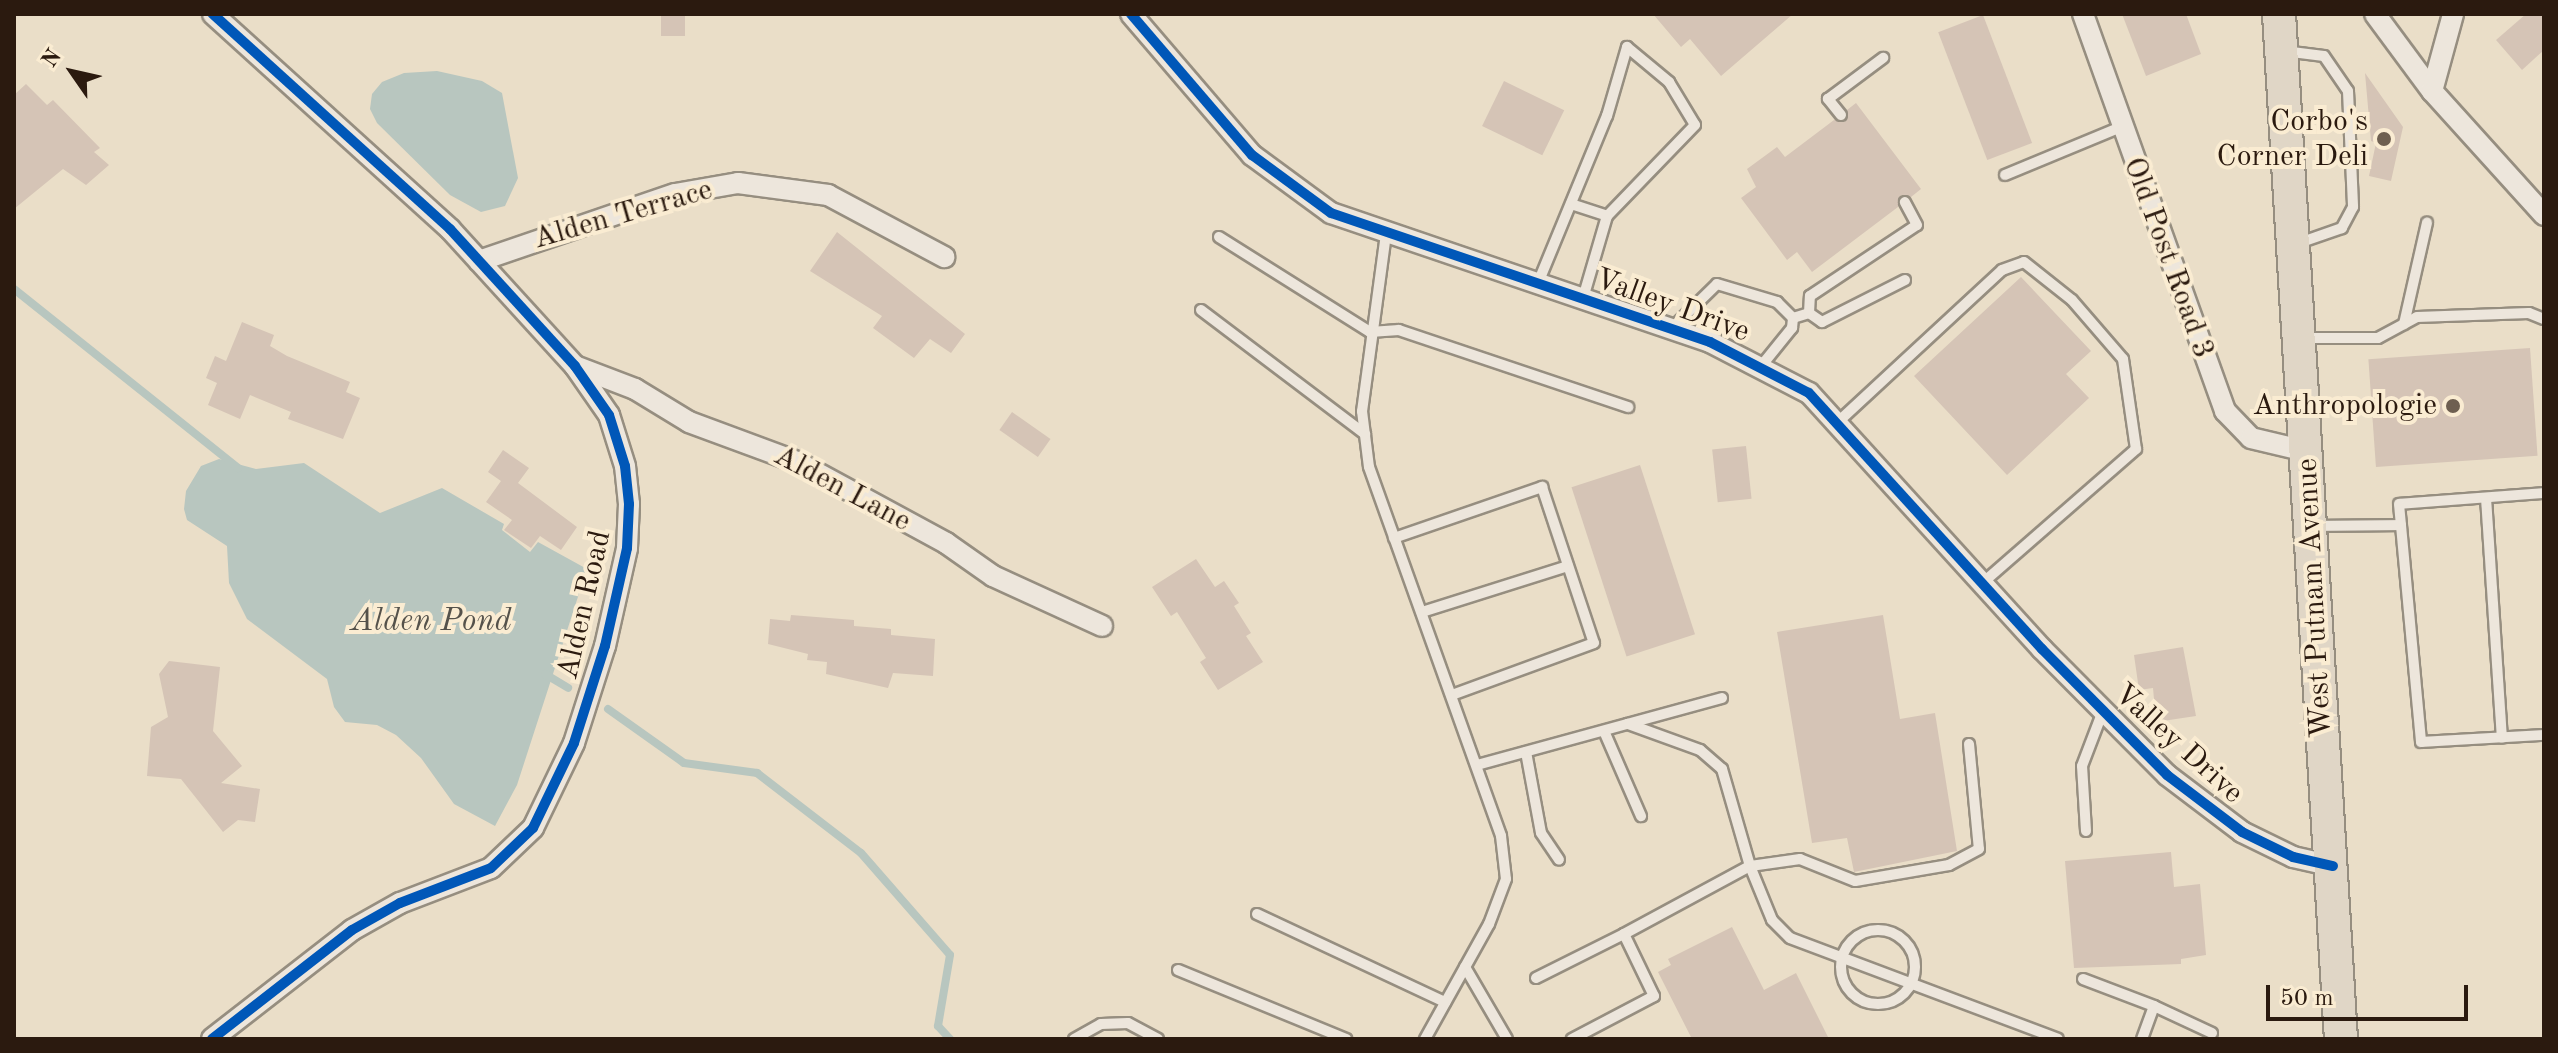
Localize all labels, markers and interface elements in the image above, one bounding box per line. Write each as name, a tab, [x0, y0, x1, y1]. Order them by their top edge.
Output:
north arrow	[32, 32, 112, 112]
text: N	[38, 45, 66, 72]
place label: Corbo's Corner Deli	[2217, 104, 2368, 174]
marker: Corbo's Corner Deli	[2375, 130, 2393, 148]
street label: Old Post Road 3	[2115, 152, 2221, 364]
street label: Alden Terrace	[529, 172, 717, 258]
street label: Valley Drive	[1590, 261, 1754, 351]
place label: Anthropologie	[2252, 388, 2437, 424]
marker: Anthropologie	[2444, 397, 2462, 415]
street label: Alden Lane	[767, 438, 917, 540]
street label: West Putnam Avenue	[2290, 457, 2340, 739]
street label: Alden Road	[550, 527, 620, 683]
water label: Alden Pond	[351, 603, 511, 641]
street label: Valley Drive	[2106, 676, 2250, 812]
scale bar	[2270, 969, 2472, 1019]
text: 50 m	[2280, 987, 2334, 1011]

